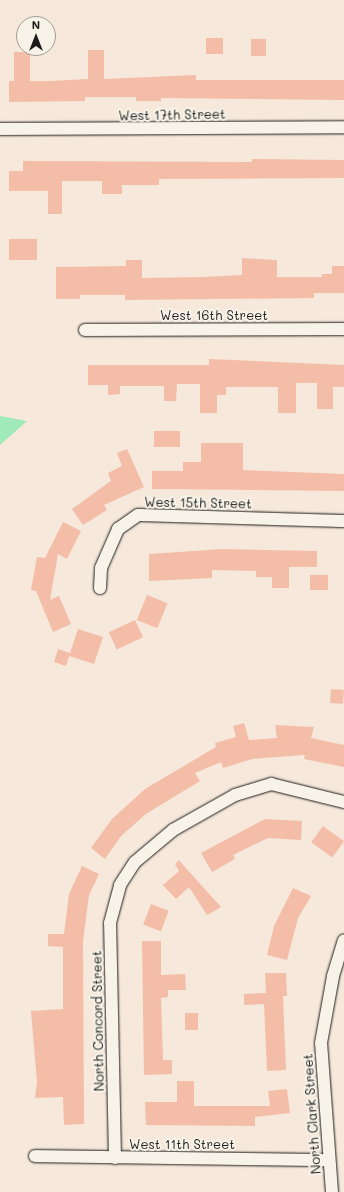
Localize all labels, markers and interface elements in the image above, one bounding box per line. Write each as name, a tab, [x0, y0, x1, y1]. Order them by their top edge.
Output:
north arrow	[16, 16, 56, 56]
text: N	[32, 17, 40, 32]
street label: West 17th Street	[118, 106, 226, 124]
street label: West 16th Street	[160, 307, 268, 323]
street label: West 15th Street	[144, 494, 252, 512]
street label: North Concord Street	[89, 950, 107, 1092]
street label: North Clark Street	[300, 1053, 324, 1175]
street label: West 11th Street	[129, 1136, 235, 1152]

